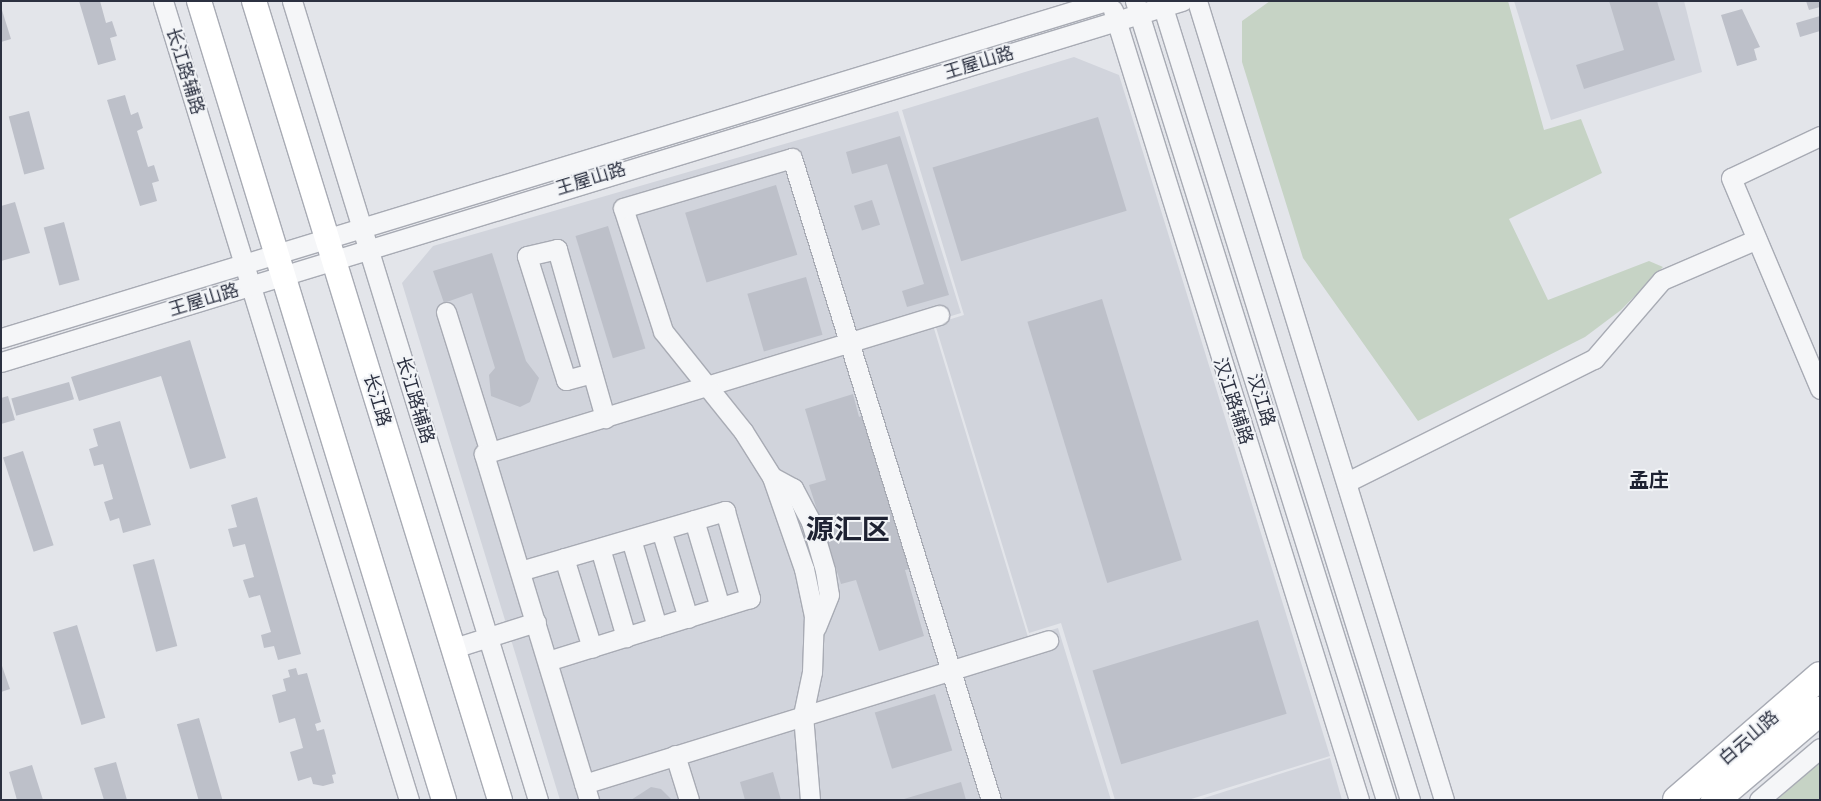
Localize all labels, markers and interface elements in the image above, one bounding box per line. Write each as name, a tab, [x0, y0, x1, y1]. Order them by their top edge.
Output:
street label: 长江路辅路	[162, 25, 208, 117]
street label: 王屋山路	[941, 42, 1017, 84]
street label: 王屋山路	[553, 158, 629, 200]
street label: 王屋山路	[166, 279, 242, 321]
street label: 长江路辅路	[392, 354, 438, 446]
street label: 汉江路辅路	[1209, 355, 1257, 447]
street label: 长江路	[359, 371, 395, 429]
street label: 汉江路	[1243, 371, 1279, 429]
district label: 孟庄	[1629, 468, 1669, 492]
district label: 源汇区	[806, 513, 890, 547]
street label: 白云山路	[1715, 706, 1783, 770]

